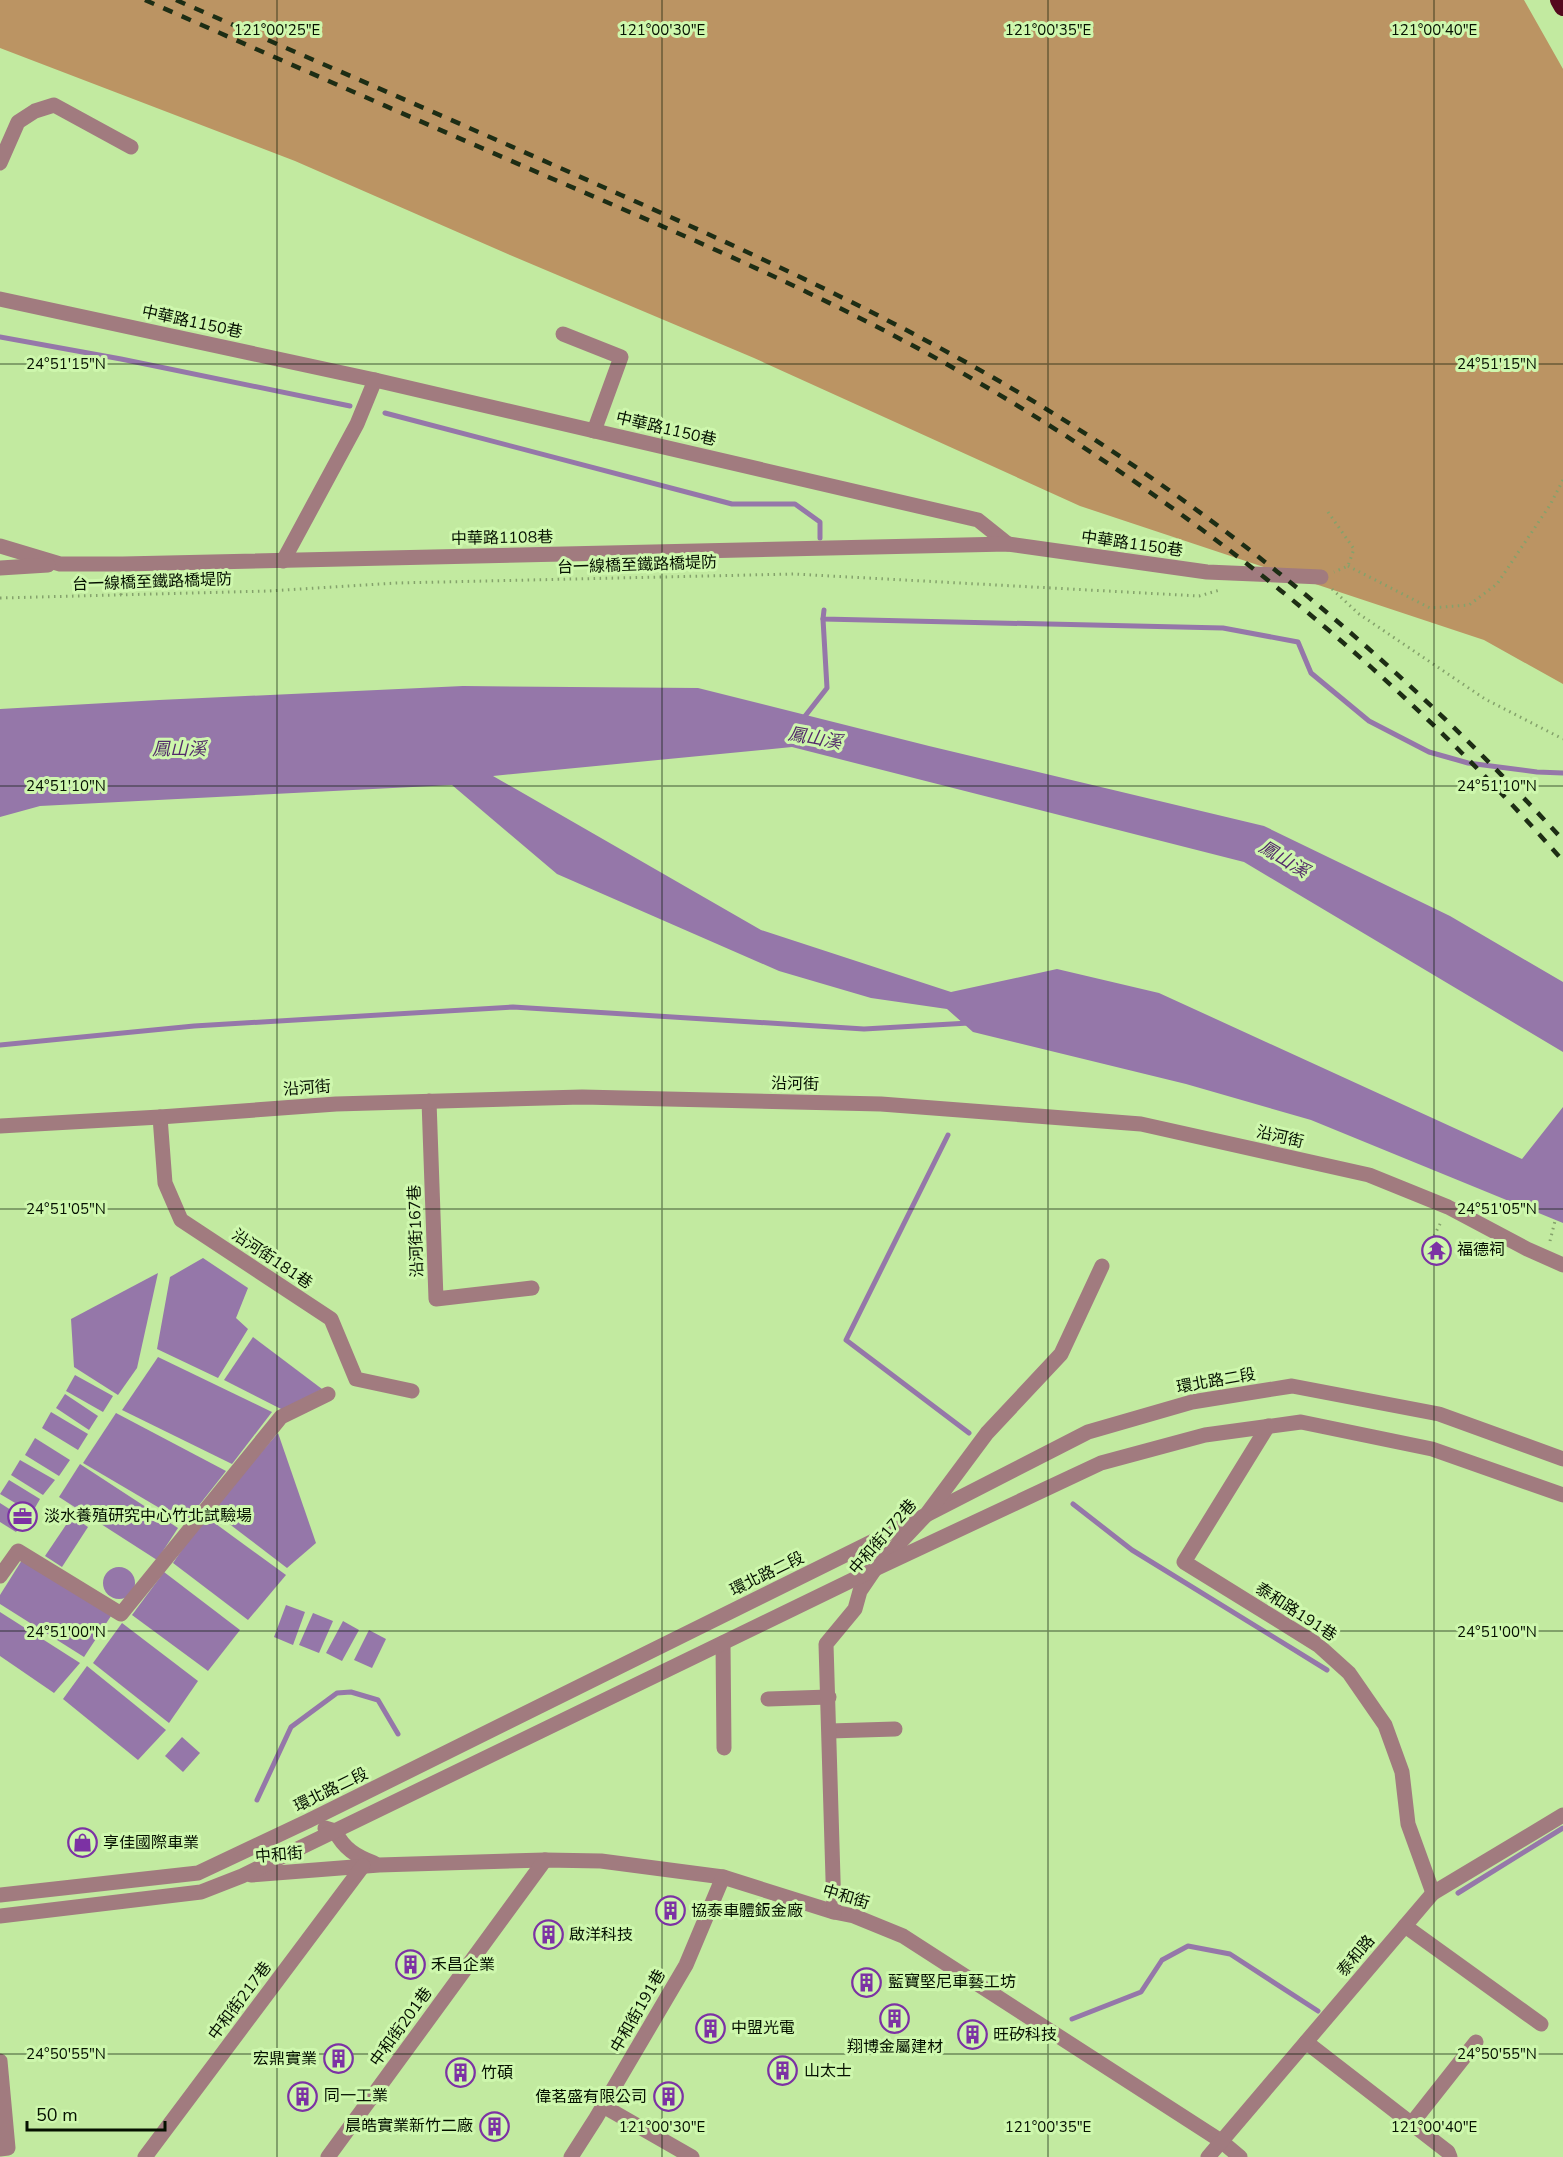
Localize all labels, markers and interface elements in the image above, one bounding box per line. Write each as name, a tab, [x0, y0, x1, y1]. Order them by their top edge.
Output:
text: 121°00'25"E	[234, 20, 320, 40]
text: 121°00'30"E	[619, 20, 705, 40]
text: 121°00'35"E	[1005, 20, 1091, 40]
text: 121°00'40"E	[1391, 20, 1477, 40]
street label: 中華路1150巷	[140, 301, 244, 343]
text: 24°51'15"N	[26, 354, 106, 374]
text: 24°51'15"N	[1457, 354, 1537, 374]
street label: 中華路1150巷	[614, 407, 718, 451]
street label: 中華路1108巷	[451, 526, 553, 550]
street label: 中華路1150巷	[1080, 526, 1184, 562]
street label: 台一線橋至鐵路橋堤防	[557, 551, 717, 579]
street label: 台一線橋至鐵路橋堤防	[72, 568, 232, 596]
water label: 鳳山溪	[786, 721, 847, 755]
water label: 鳳山溪	[152, 737, 209, 761]
text: 24°51'10"N	[26, 776, 106, 796]
text: 24°51'10"N	[1457, 776, 1537, 796]
water label: 鳳山溪	[1255, 835, 1316, 885]
street label: 沿河街	[771, 1073, 819, 1095]
street label: 沿河街	[282, 1075, 332, 1101]
street label: 沿河街	[1254, 1121, 1306, 1153]
street label: 沿河街167巷	[403, 1184, 429, 1278]
text: 24°51'05"N	[26, 1199, 106, 1219]
text: 24°51'05"N	[1457, 1199, 1537, 1219]
street label: 沿河街181巷	[227, 1224, 317, 1294]
temple icon: 福德祠	[1420, 1234, 1452, 1266]
place label: 福德祠	[1457, 1239, 1505, 1261]
street label: 環北路二段	[1175, 1363, 1257, 1399]
street label: 中和街172巷	[844, 1495, 922, 1579]
office icon: 淡水養殖研究中心竹北試驗場	[7, 1500, 39, 1532]
place label: 淡水養殖研究中心竹北試驗場	[44, 1505, 252, 1527]
street label: 環北路二段	[726, 1547, 808, 1601]
street label: 泰和路191巷	[1251, 1577, 1341, 1647]
text: 24°51'00"N	[26, 1622, 106, 1642]
text: 24°51'00"N	[1457, 1622, 1537, 1642]
street label: 環北路二段	[290, 1763, 372, 1817]
shop icon: 享佳國際車業	[66, 1827, 98, 1859]
place label: 享佳國際車業	[103, 1832, 199, 1854]
street label: 中和街	[254, 1842, 304, 1868]
street label: 中和街	[820, 1879, 872, 1915]
building icon: 協泰車體鈑金廠	[654, 1895, 686, 1927]
place label: 協泰車體鈑金廠	[691, 1900, 803, 1922]
building icon: 啟洋科技	[532, 1919, 564, 1951]
place label: 啟洋科技	[569, 1924, 633, 1946]
street label: 泰和路	[1332, 1931, 1380, 1981]
building icon: 禾昌企業	[394, 1949, 426, 1981]
place label: 禾昌企業	[431, 1954, 495, 1976]
street label: 中和街217巷	[203, 1957, 277, 2045]
street label: 中和街191巷	[605, 1965, 671, 2057]
building icon: 藍寶堅尼車藝工坊	[851, 1966, 883, 1998]
place label: 藍寶堅尼車藝工坊	[888, 1971, 1016, 1993]
street label: 中和街201巷	[365, 1983, 437, 2071]
building icon: 翔博金屬建材	[879, 2003, 911, 2035]
building icon: 中盟光電	[694, 2012, 726, 2044]
place label: 中盟光電	[731, 2017, 795, 2039]
building icon: 旺矽科技	[956, 2019, 988, 2051]
place label: 旺矽科技	[993, 2024, 1057, 2046]
place label: 翔博金屬建材	[847, 2036, 943, 2058]
building icon: 宏鼎實業	[322, 2043, 354, 2075]
text: 24°50'55"N	[26, 2044, 106, 2064]
text: 24°50'55"N	[1457, 2044, 1537, 2064]
place label: 宏鼎實業	[253, 2048, 317, 2070]
building icon: 山太士	[767, 2055, 799, 2087]
building icon: 竹碩	[444, 2057, 476, 2089]
place label: 山太士	[804, 2060, 852, 2082]
place label: 竹碩	[481, 2062, 513, 2084]
building icon: 同一工業	[287, 2080, 319, 2112]
building icon: 偉茗盛有限公司	[652, 2081, 684, 2113]
place label: 同一工業	[324, 2085, 388, 2107]
place label: 偉茗盛有限公司	[535, 2086, 647, 2108]
scale bar	[27, 2094, 165, 2132]
text: 50 m	[36, 2103, 78, 2127]
building icon: 晨皓實業新竹二廠	[478, 2110, 510, 2142]
place label: 晨皓實業新竹二廠	[345, 2115, 473, 2137]
text: 121°00'30"E	[619, 2117, 705, 2137]
text: 121°00'35"E	[1005, 2117, 1091, 2137]
text: 121°00'40"E	[1391, 2117, 1477, 2137]

